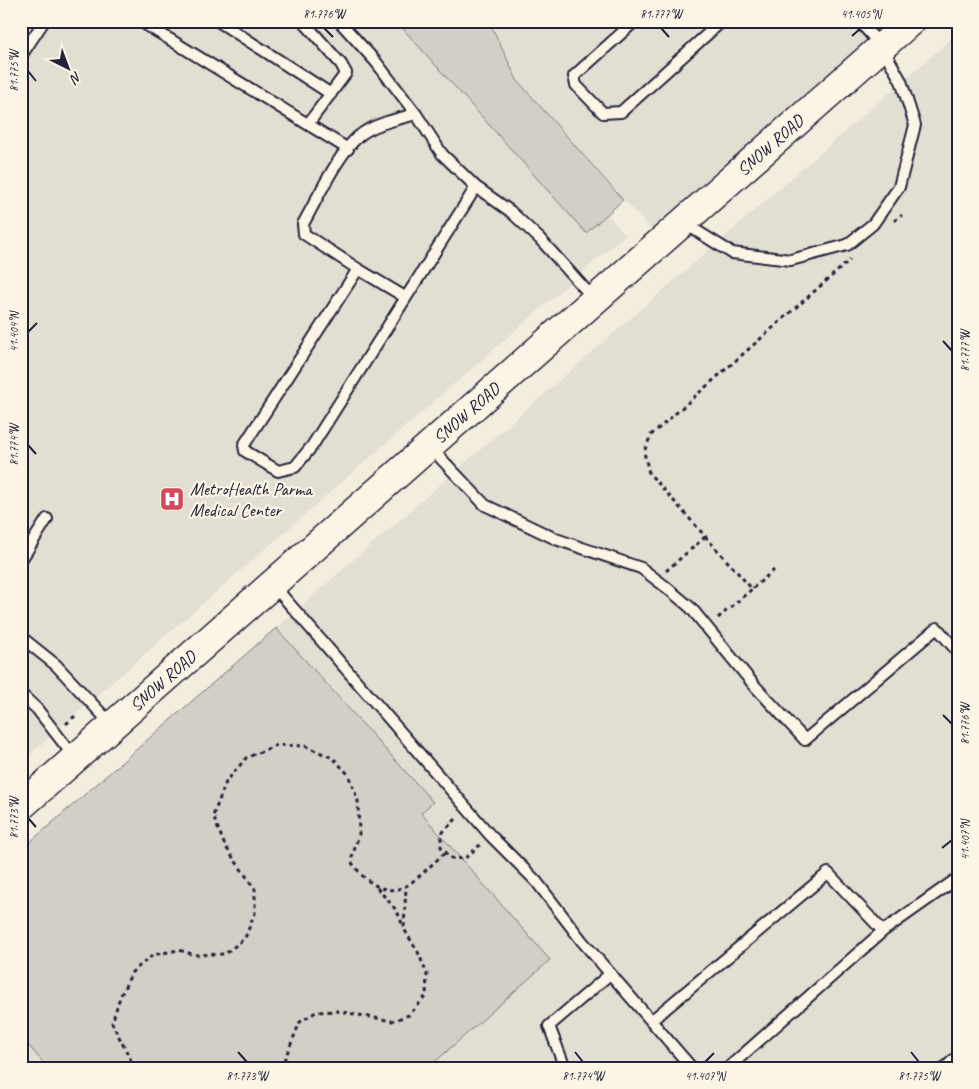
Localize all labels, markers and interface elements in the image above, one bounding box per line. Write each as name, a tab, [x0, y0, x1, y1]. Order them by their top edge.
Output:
text: 81.776°W	[303, 6, 347, 22]
text: 81.777°W	[640, 6, 684, 22]
text: 41.405°N	[841, 6, 883, 22]
north arrow	[42, 42, 92, 92]
text: 81.775°W	[6, 48, 22, 92]
text: N	[66, 68, 85, 88]
street label: SNOW ROAD	[732, 109, 809, 180]
text: 41.404°N	[6, 310, 22, 352]
text: 81.777°W	[957, 328, 973, 372]
street label: SNOW ROAD	[429, 377, 506, 448]
text: 81.774°W	[6, 422, 22, 466]
place label: MetroHealth Parma Medical Center	[190, 478, 313, 521]
hospital icon: MetroHealth Parma Medical Center	[159, 486, 185, 512]
street label: SNOW ROAD	[125, 645, 202, 716]
text: 81.776°W	[957, 701, 973, 745]
text: 81.773°W	[6, 795, 22, 839]
text: 41.407°N	[957, 818, 973, 860]
text: 81.773°W	[226, 1068, 270, 1084]
text: 81.774°W	[562, 1068, 606, 1084]
text: 41.407°N	[685, 1068, 727, 1084]
text: 81.775°W	[898, 1068, 942, 1084]

